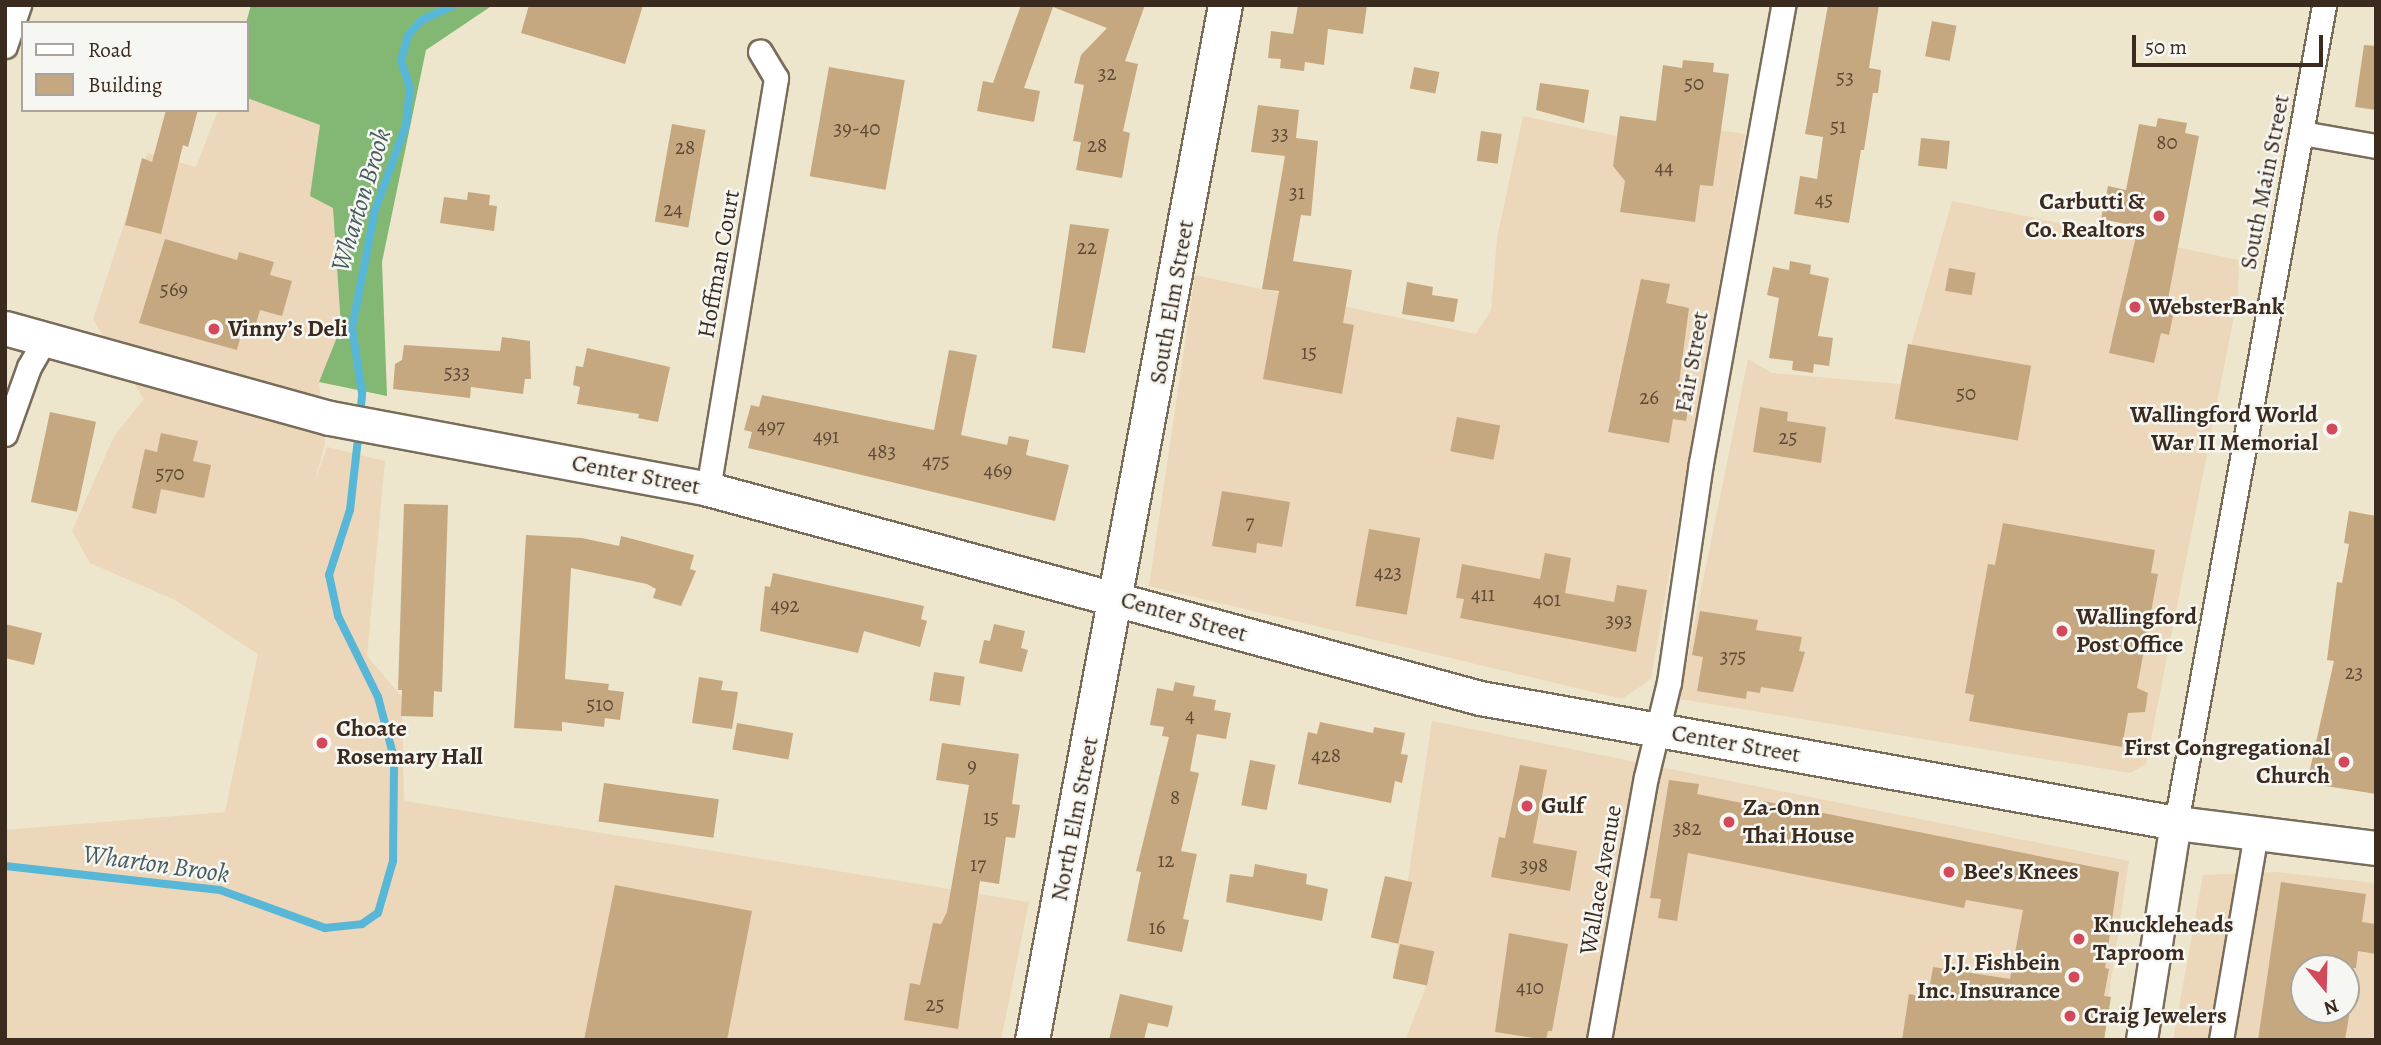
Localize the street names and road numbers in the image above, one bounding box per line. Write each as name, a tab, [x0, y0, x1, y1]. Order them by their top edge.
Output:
street label: South Main Street	[2234, 92, 2296, 272]
street label: Hoffman Court	[692, 187, 746, 341]
street label: South Elm Street	[1143, 218, 1201, 386]
street label: Fair Street	[1669, 309, 1715, 415]
street label: Center Street	[569, 448, 703, 502]
street label: Center Street	[1118, 585, 1250, 649]
street label: Center Street	[1669, 719, 1803, 769]
street label: North Elm Street	[1045, 734, 1105, 904]
street label: Wallace Avenue	[1574, 803, 1628, 957]

